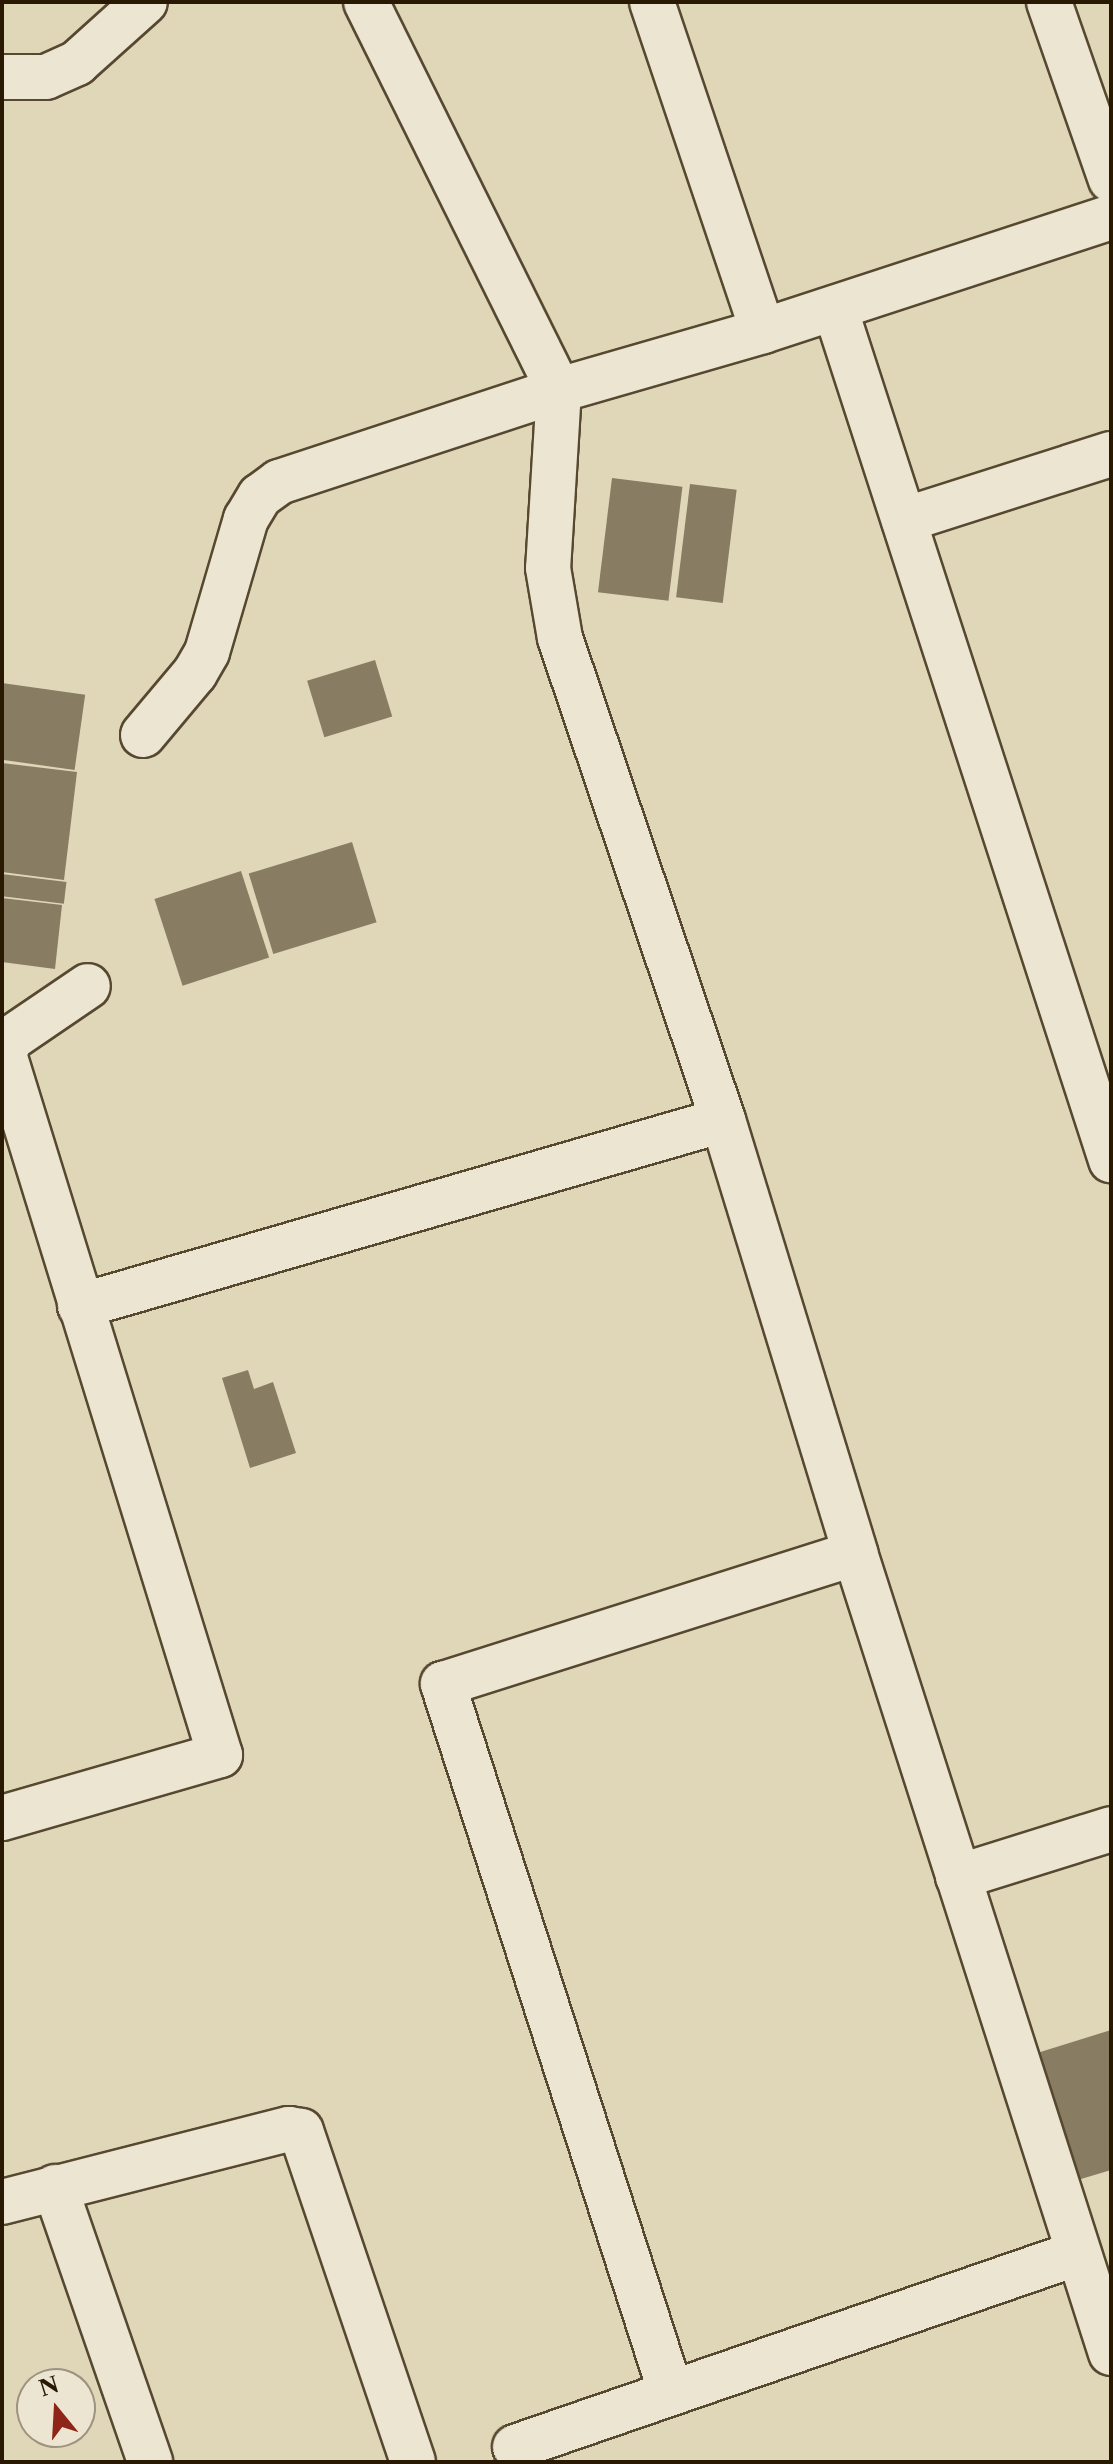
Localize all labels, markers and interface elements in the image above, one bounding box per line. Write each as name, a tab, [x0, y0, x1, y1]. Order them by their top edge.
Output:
north arrow	[16, 2368, 96, 2448]
text: N	[36, 2371, 62, 2402]

